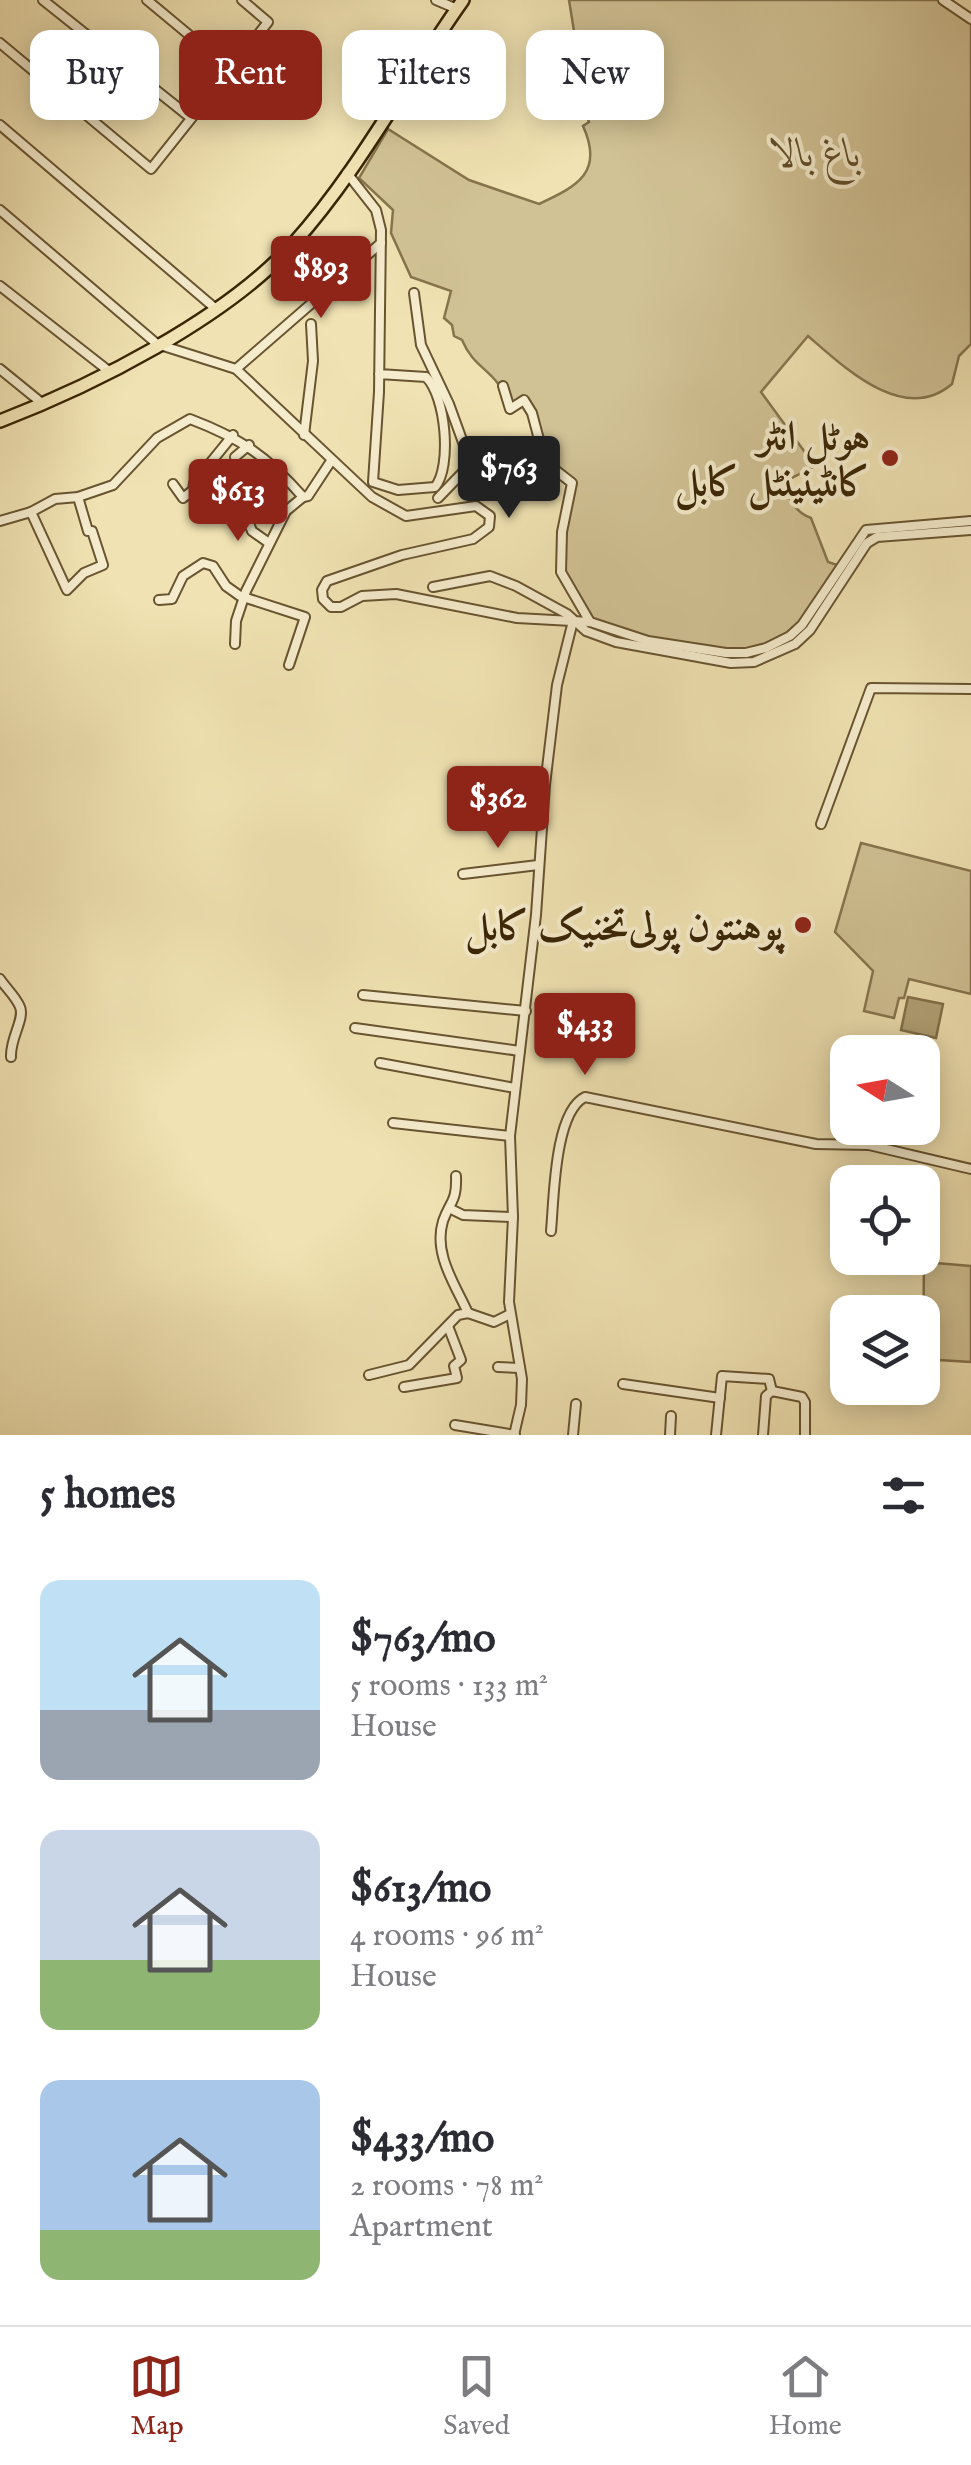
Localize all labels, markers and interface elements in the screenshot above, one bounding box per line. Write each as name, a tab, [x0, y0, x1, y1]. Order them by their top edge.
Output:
chip: Buy	[30, 30, 159, 120]
chip: Rent	[179, 30, 322, 120]
chip: Filters	[342, 30, 506, 120]
chip: New	[526, 30, 664, 120]
park label: باغ بالا	[770, 130, 862, 186]
pin: $893	[262, 236, 380, 321]
text: $893	[293, 248, 349, 289]
place label: ہوٹل انٹر کانٹینینٹل کابل	[675, 413, 870, 511]
pin: $763	[450, 436, 568, 521]
marker: ہوٹل انٹر کانٹینینٹل کابل	[879, 447, 901, 469]
text: $763	[480, 448, 538, 489]
pin: $613	[179, 459, 297, 544]
text: $613	[211, 471, 265, 512]
pin: $362	[439, 766, 557, 851]
text: $362	[469, 778, 527, 819]
place label: پوهنتون پولی‌تخنیک کابل	[465, 903, 785, 955]
marker: پوهنتون پولی‌تخنیک کابل	[792, 914, 814, 936]
pin: $433	[526, 993, 644, 1078]
text: $433	[556, 1005, 614, 1046]
north arrow	[830, 1035, 940, 1145]
map controls	[830, 1035, 940, 1405]
button: locate	[830, 1165, 940, 1275]
button: layers	[830, 1295, 940, 1405]
icon: filters	[876, 1468, 931, 1523]
text: 5 homes	[40, 1469, 176, 1522]
text: $763/mo	[350, 1613, 496, 1666]
icon: home	[120, 1620, 240, 1740]
text: 5 rooms · 133 m²	[350, 1666, 548, 1707]
text: House	[350, 1707, 437, 1748]
text: $613/mo	[350, 1863, 491, 1916]
icon: home	[120, 1870, 240, 1990]
text: 4 rooms · 96 m²	[350, 1916, 544, 1957]
text: House	[350, 1957, 437, 1998]
text: $433/mo	[350, 2113, 494, 2166]
icon: home	[120, 2120, 240, 2240]
text: 2 rooms · 78 m²	[350, 2166, 543, 2207]
text: Apartment	[350, 2207, 493, 2248]
tab: Map	[129, 2349, 184, 2444]
tab: Saved	[443, 2349, 510, 2444]
tab: Home	[768, 2349, 842, 2444]

